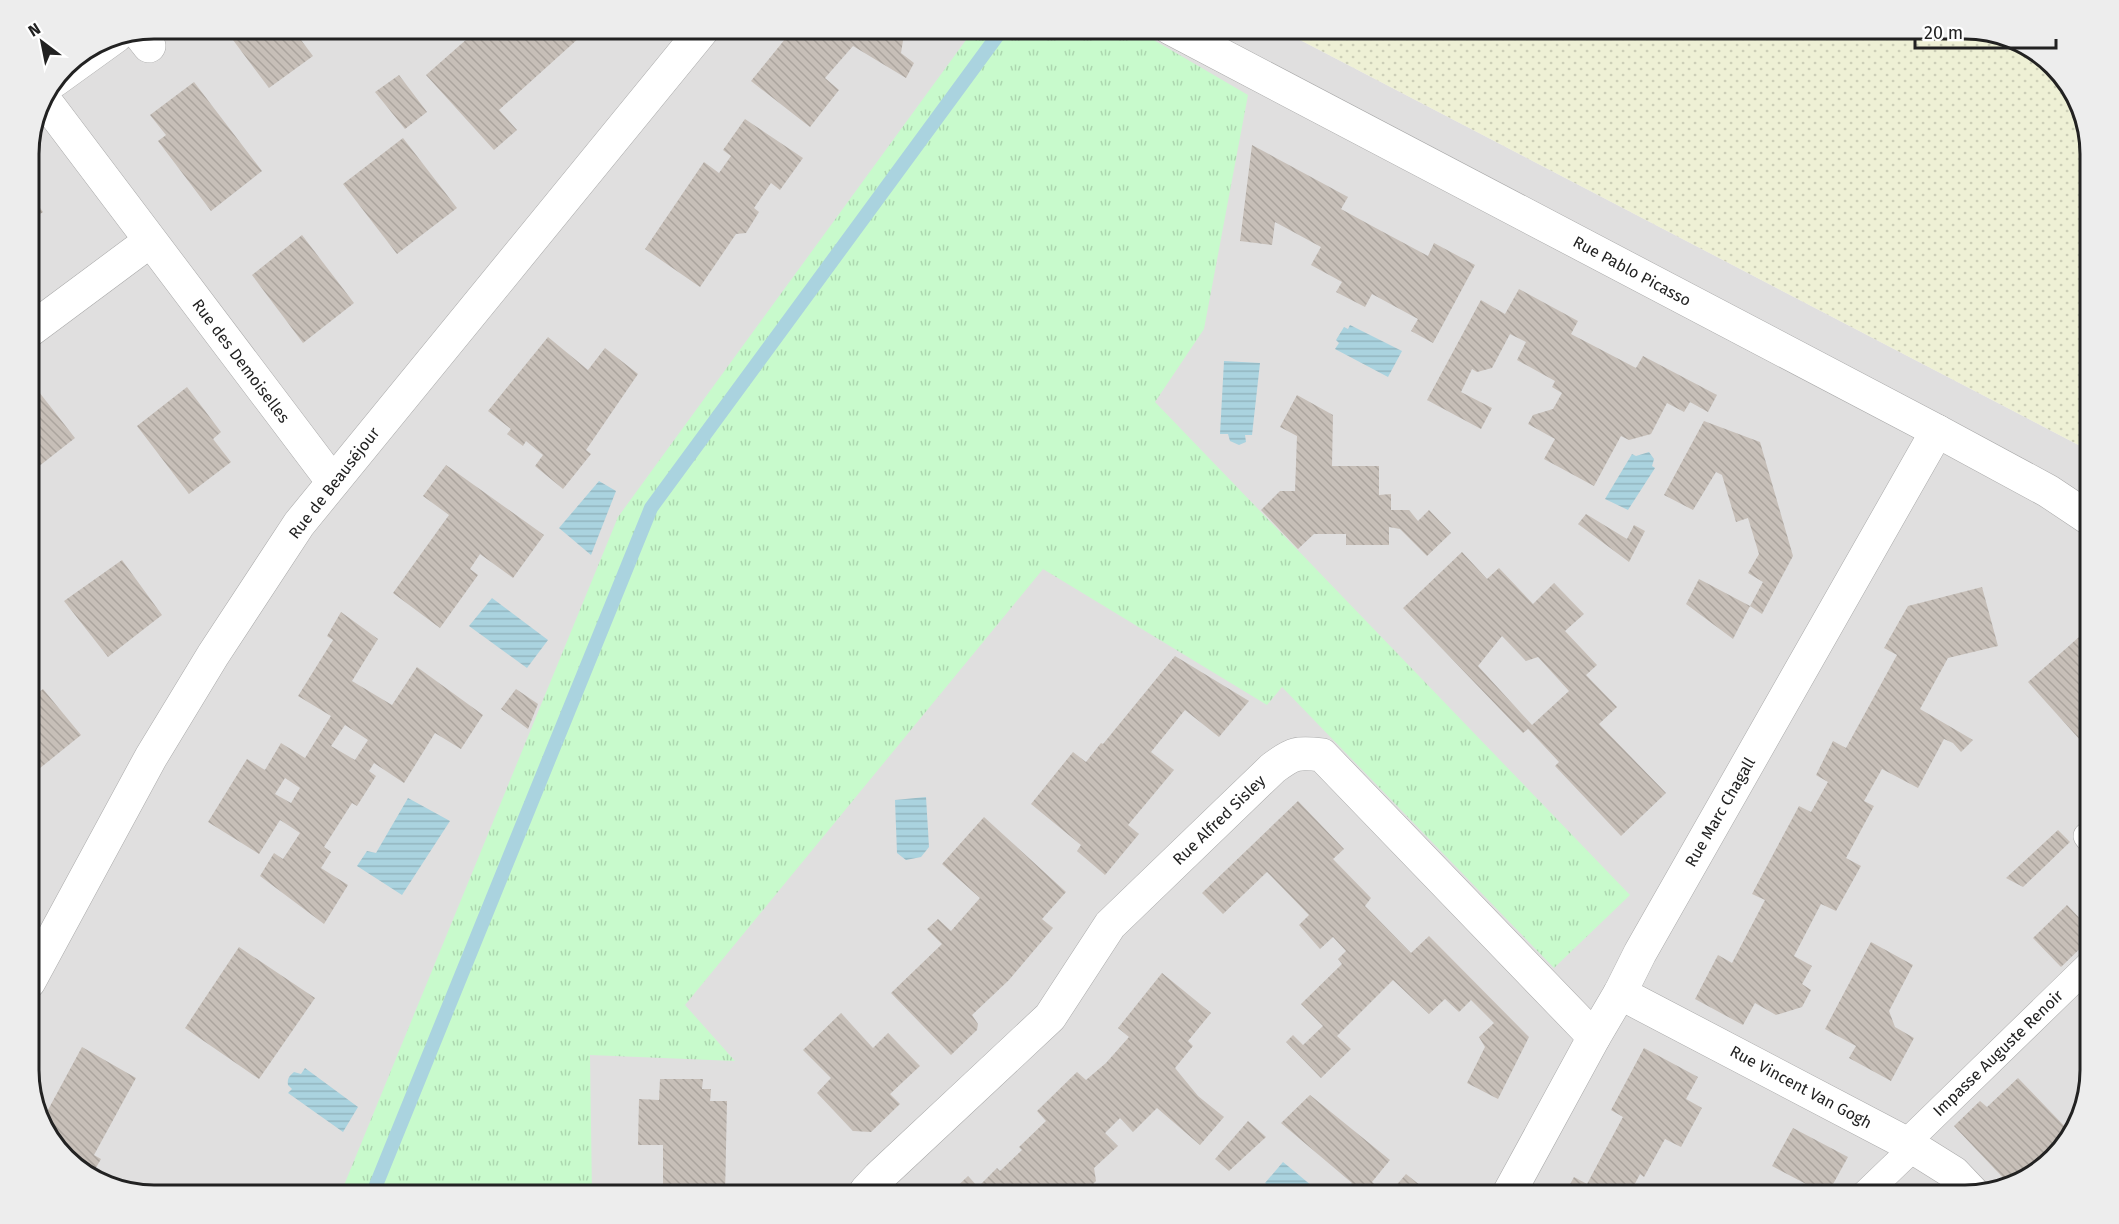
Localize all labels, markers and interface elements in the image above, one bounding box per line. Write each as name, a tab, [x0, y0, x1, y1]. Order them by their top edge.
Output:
north arrow	[12, 12, 72, 72]
scale bar	[1915, 12, 2056, 50]
text: N	[25, 19, 44, 41]
text: 20 m	[1924, 22, 1963, 44]
street label: Rue Pablo Picasso	[1570, 232, 1694, 310]
street label: Rue des Demoiselles	[188, 295, 294, 427]
street label: Rue de Beauséjour	[285, 423, 384, 543]
street label: Rue Marc Chagall	[1681, 754, 1759, 870]
street label: Rue Alfred Sisley	[1169, 771, 1269, 869]
street label: Impasse Auguste Renoir	[1929, 985, 2068, 1120]
street label: Rue Vincent Van Gogh	[1727, 1042, 1875, 1132]

